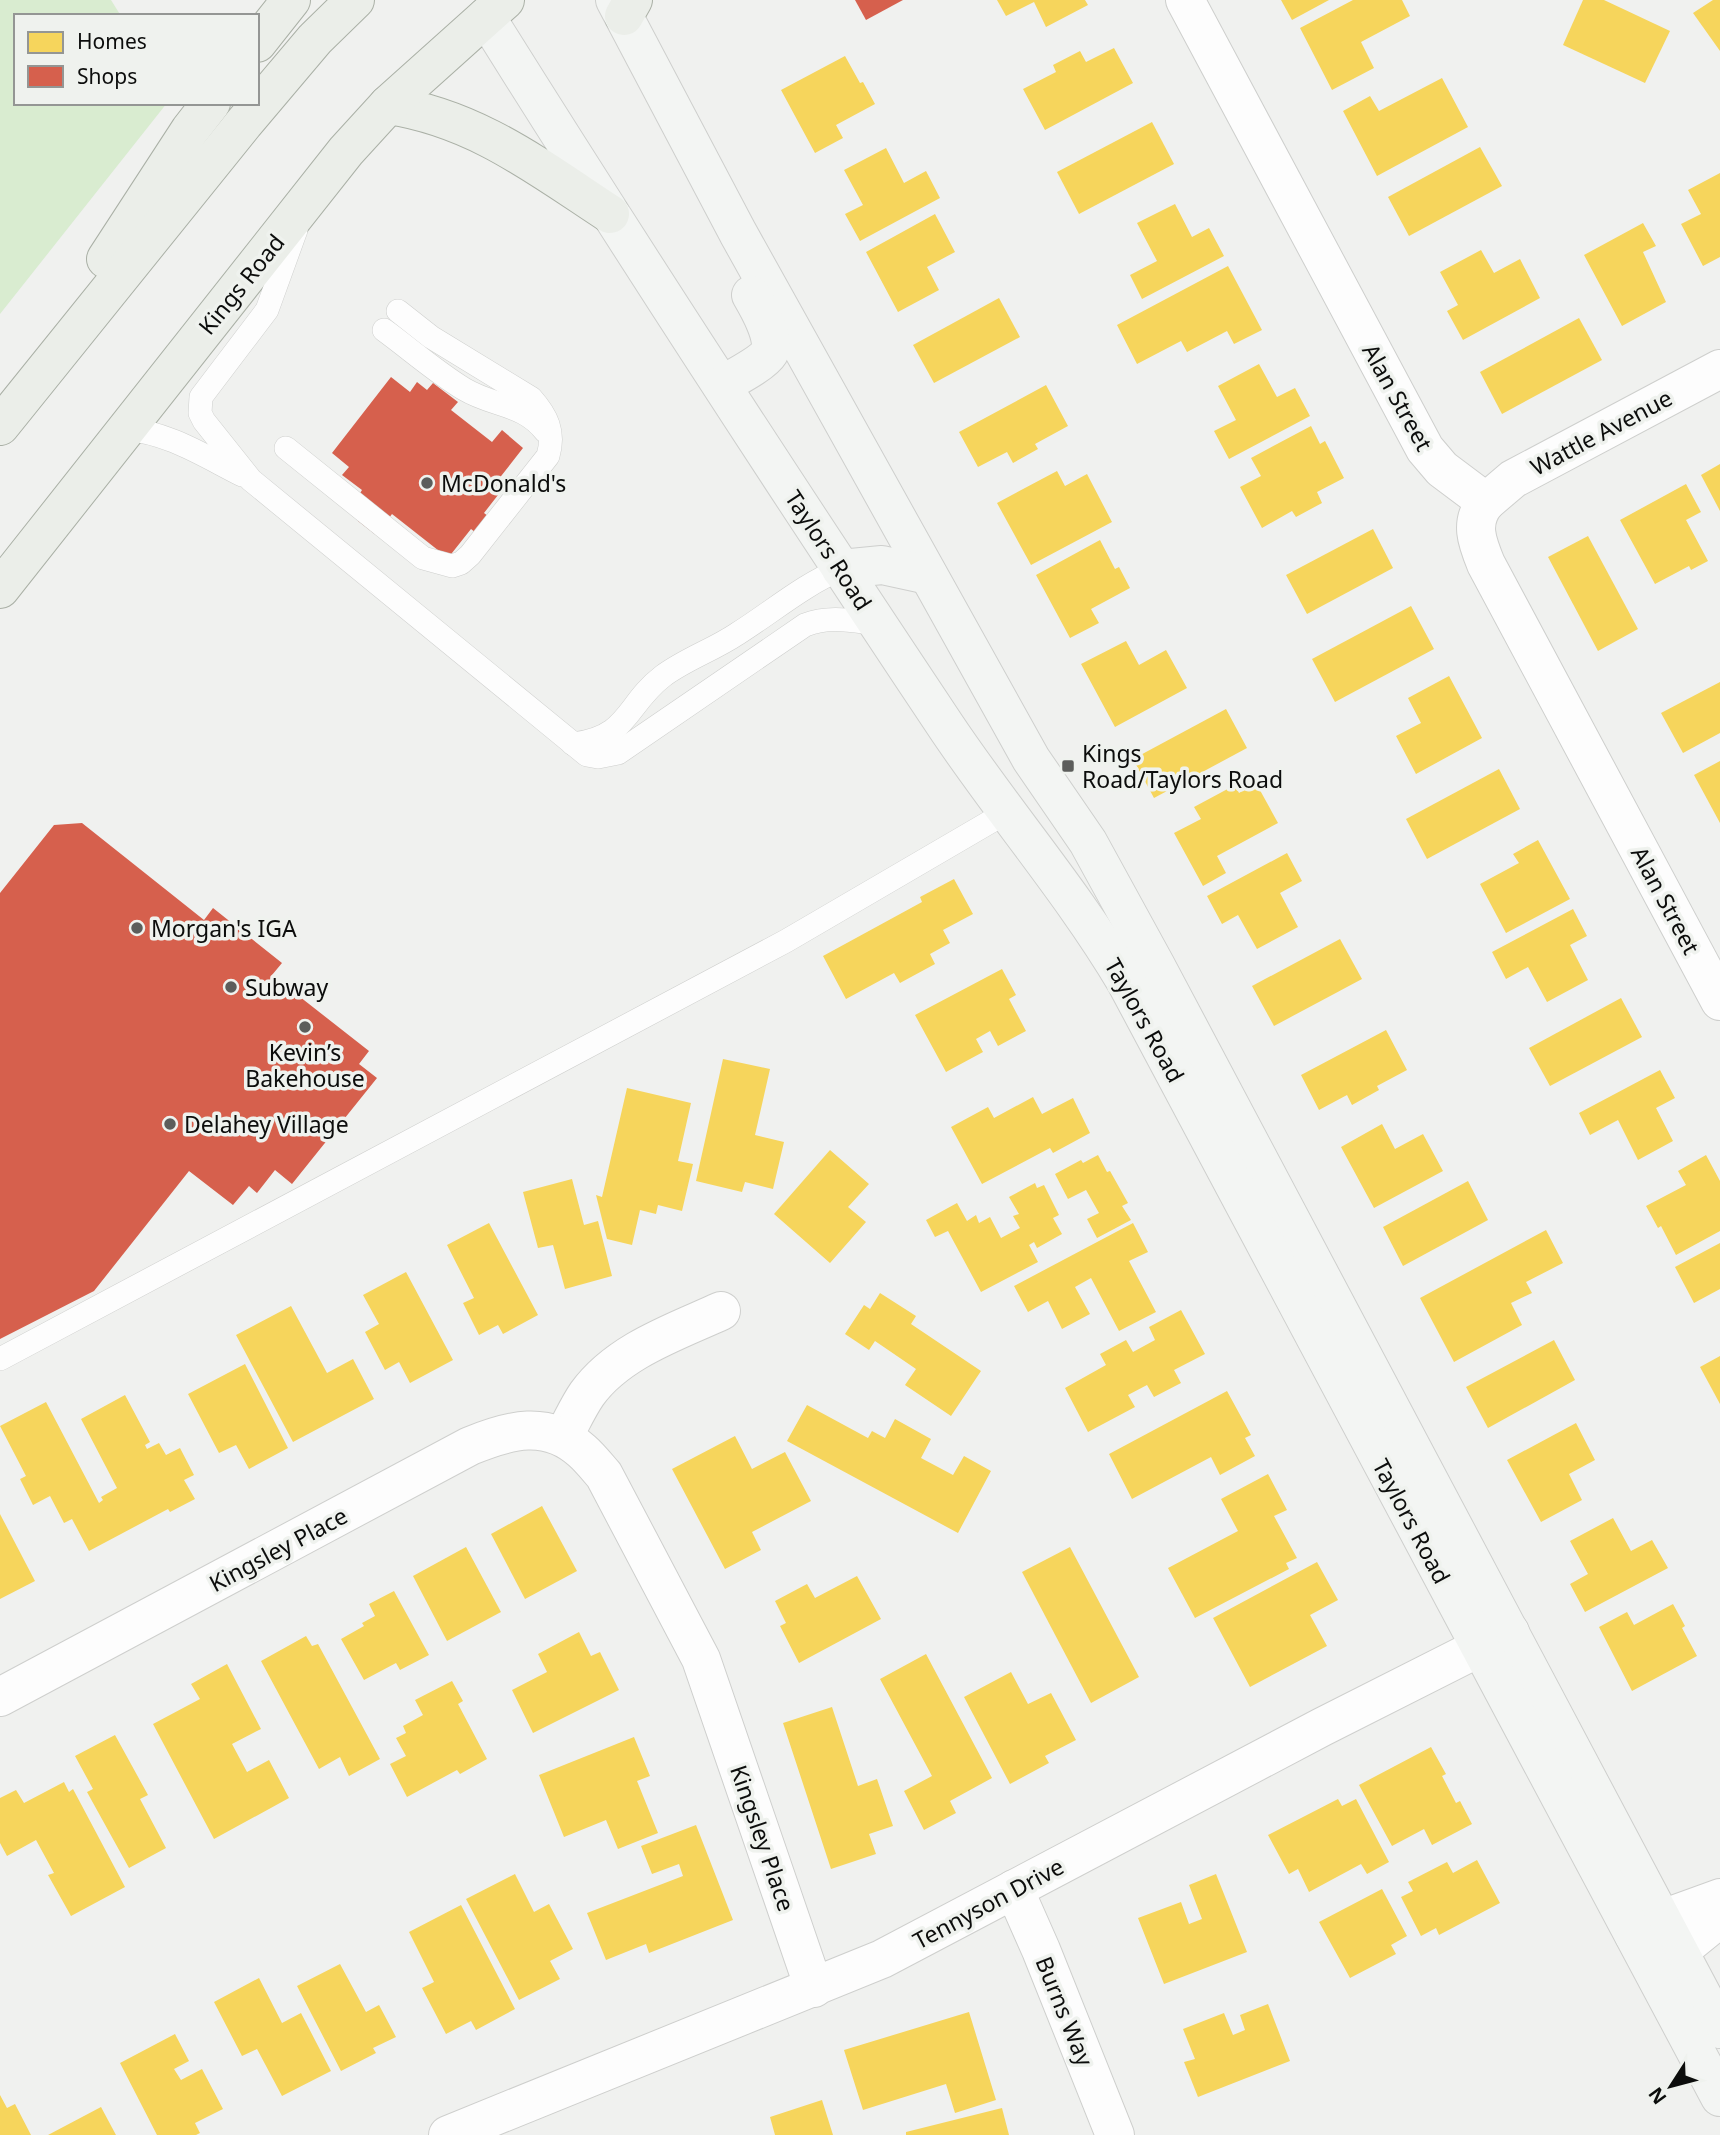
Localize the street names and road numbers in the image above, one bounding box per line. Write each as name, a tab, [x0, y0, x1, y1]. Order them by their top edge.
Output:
street label: Kings Road	[191, 227, 291, 341]
street label: Alan Street	[1355, 338, 1441, 456]
street label: Wattle Avenue	[1525, 381, 1677, 483]
street label: Taylors Road	[778, 484, 880, 616]
street label: Alan Street	[1624, 840, 1708, 960]
street label: Taylors Road	[1098, 952, 1192, 1088]
street label: Taylors Road	[1366, 1453, 1458, 1589]
street label: Kingsley Place	[203, 1499, 353, 1599]
street label: Kingsley Place	[723, 1761, 803, 1915]
street label: Tennyson Drive	[907, 1850, 1069, 1956]
street label: Burns Way	[1029, 1951, 1102, 2071]

